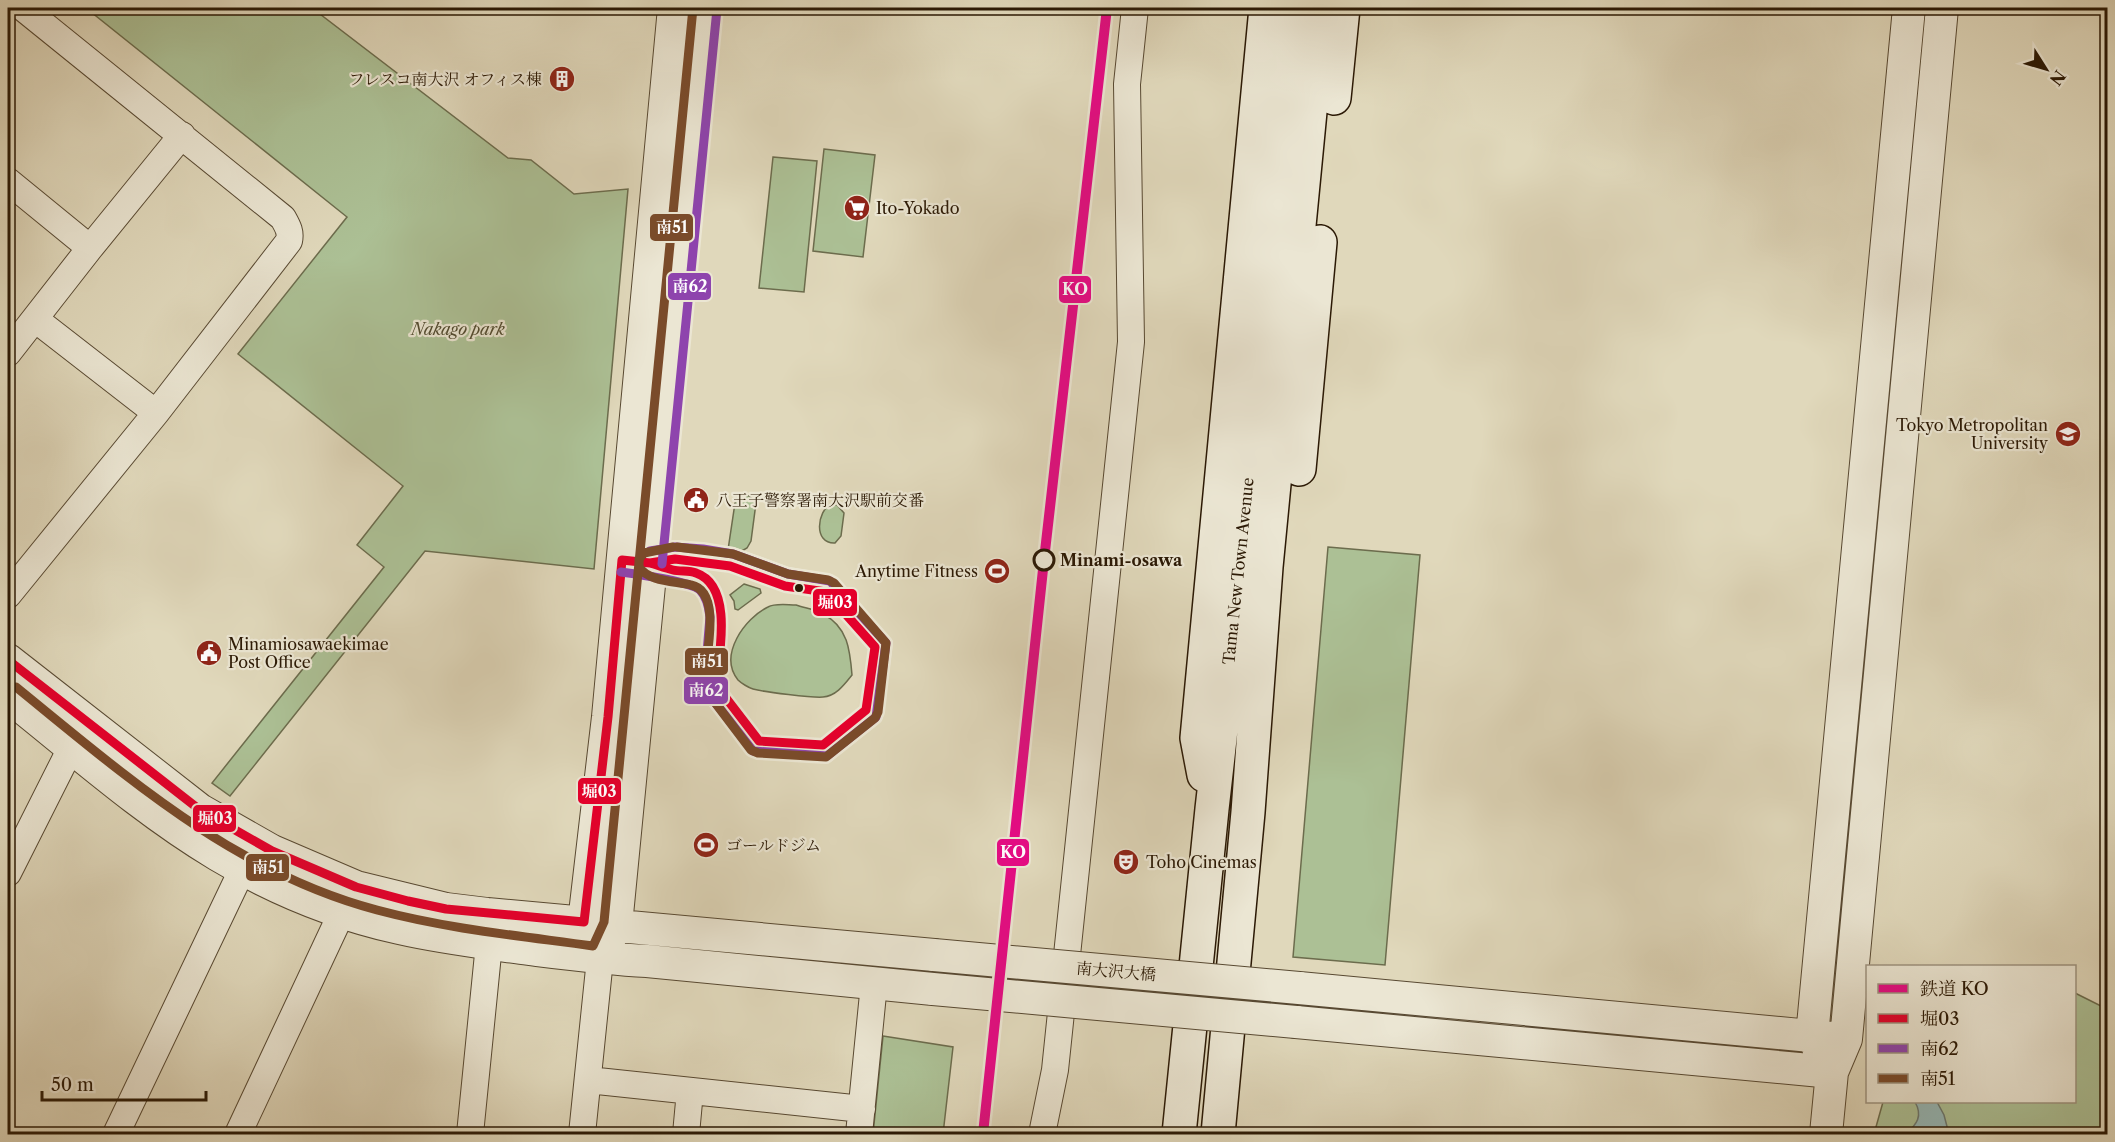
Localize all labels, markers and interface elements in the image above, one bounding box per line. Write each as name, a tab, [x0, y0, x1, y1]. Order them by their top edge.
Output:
north arrow	[2016, 39, 2076, 99]
building icon: フレスコ南大沢 オフィス棟	[547, 64, 577, 94]
text: N	[2046, 66, 2070, 90]
place label: フレスコ南大沢 オフィス棟	[349, 69, 542, 89]
supermarket icon: Ito-Yokado	[842, 193, 872, 223]
place label: Ito-Yokado	[876, 198, 960, 218]
line badge: 南51	[649, 213, 694, 242]
text: 南51	[656, 217, 689, 237]
line badge: 南62	[667, 272, 712, 301]
line badge: KO	[1058, 275, 1092, 304]
text: 南62	[672, 276, 708, 296]
text: KO	[1062, 279, 1088, 299]
park label: Nakago park	[409, 319, 505, 339]
place label: Tokyo Metropolitan University	[1896, 415, 2049, 453]
school or university icon: Tokyo Metropolitan University	[2053, 419, 2083, 449]
street label: Tama New Town Avenue	[1218, 476, 1258, 666]
public building icon: 八王子警察署南大沢駅前交番	[681, 485, 711, 515]
place label: 八王子警察署南大沢駅前交番	[716, 490, 924, 510]
marker: Minami-osawa	[1033, 549, 1055, 571]
place label: Minami-osawa	[1060, 550, 1183, 570]
sports icon: Anytime Fitness	[982, 556, 1012, 586]
place label: Anytime Fitness	[854, 561, 978, 581]
unlabelled marker	[793, 582, 805, 594]
line badge: 堀03	[812, 588, 858, 617]
text: 堀03	[817, 592, 853, 612]
place label: Minamiosawaekimae Post Office	[228, 634, 389, 672]
public building icon: Minamiosawaekimae Post Office	[194, 638, 224, 668]
line badge: 南51	[684, 647, 729, 676]
text: 南51	[691, 651, 724, 671]
line badge: 南62	[683, 676, 729, 705]
text: 南62	[688, 680, 724, 700]
line badge: 堀03	[577, 777, 622, 805]
text: 堀03	[581, 781, 617, 801]
line badge: 堀03	[192, 804, 237, 833]
text: 堀03	[197, 808, 233, 828]
sports icon: ゴールドジム	[691, 830, 721, 860]
place label: ゴールドジム	[726, 835, 821, 855]
line badge: KO	[996, 838, 1030, 867]
text: KO	[1000, 842, 1026, 862]
theatre icon: Toho Cinemas	[1111, 847, 1141, 877]
place label: Toho Cinemas	[1146, 852, 1257, 872]
line badge: 南51	[245, 853, 290, 882]
text: 南51	[252, 857, 285, 877]
street label: 南大沢大橋	[1075, 958, 1157, 984]
legend	[1866, 965, 2076, 1103]
text: 鉄道 KO	[1920, 978, 1989, 1000]
text: 堀03	[1920, 1008, 1959, 1030]
text: 南62	[1920, 1038, 1959, 1060]
scale bar	[42, 1064, 206, 1102]
text: 南51	[1920, 1068, 1956, 1090]
text: 50 m	[51, 1074, 94, 1096]

